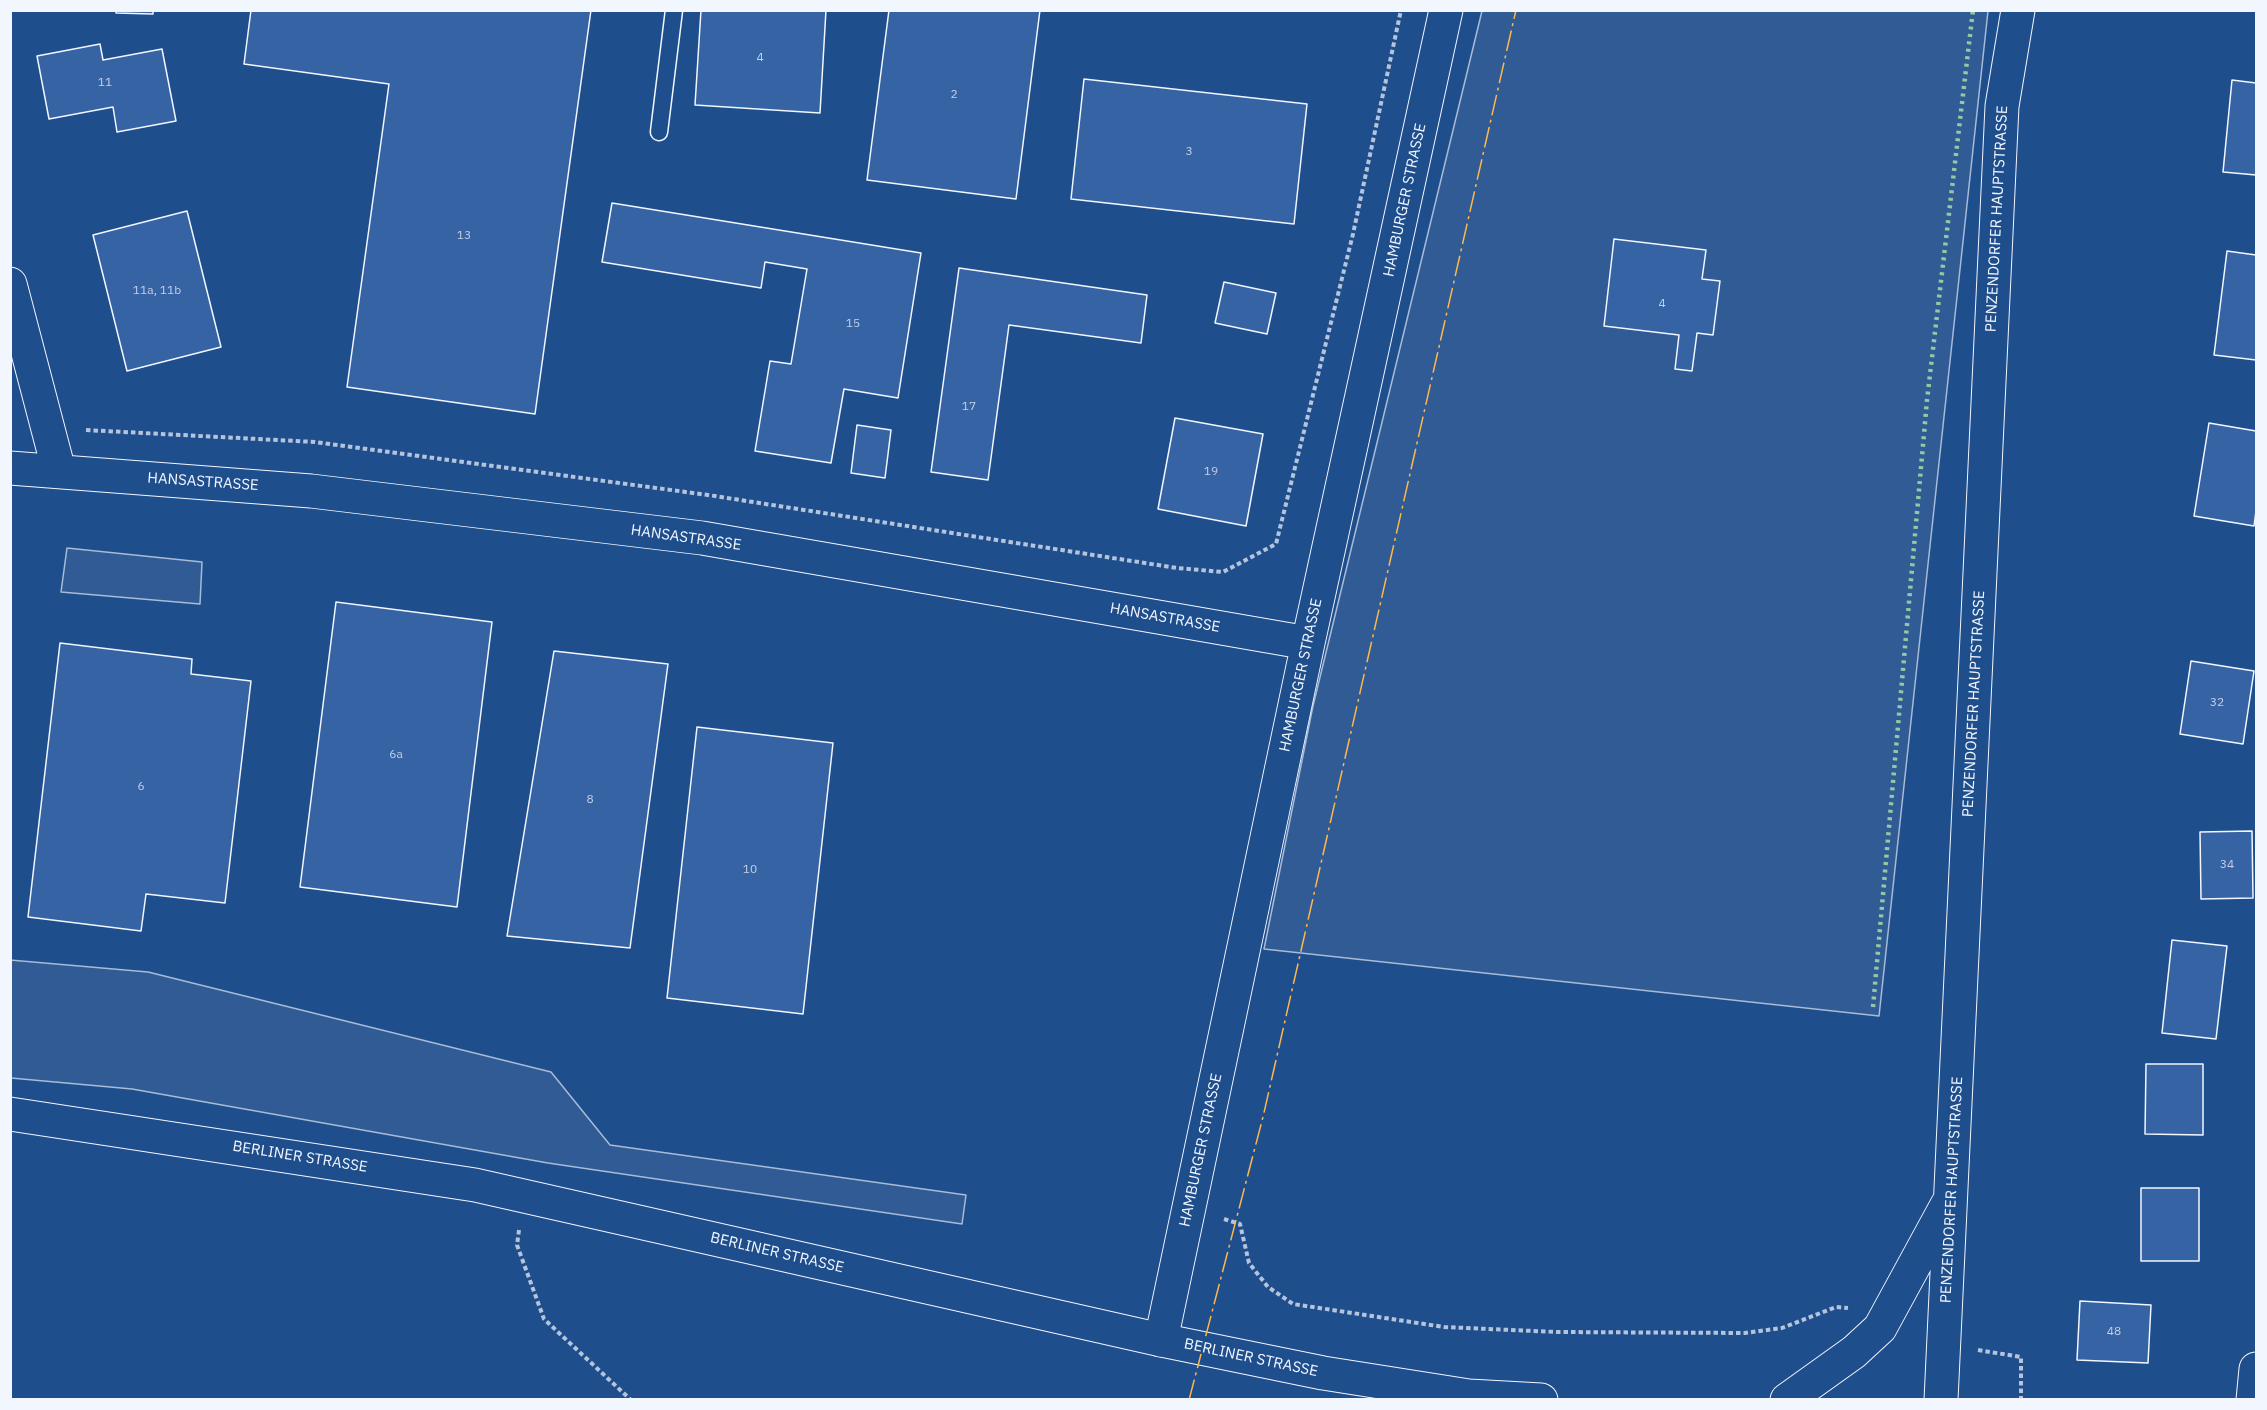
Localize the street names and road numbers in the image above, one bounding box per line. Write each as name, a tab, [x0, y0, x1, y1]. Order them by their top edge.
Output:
street label: PENZENDORFER HAUPTSTRASSE	[1982, 105, 2012, 333]
street label: HAMBURGER STRASSE	[1380, 122, 1430, 278]
street label: HANSASTRASSE	[147, 469, 259, 495]
street label: HANSASTRASSE	[630, 521, 742, 555]
street label: PENZENDORFER HAUPTSTRASSE	[1959, 590, 1989, 818]
street label: HAMBURGER STRASSE	[1276, 597, 1326, 753]
street label: HANSASTRASSE	[1109, 599, 1221, 637]
street label: HAMBURGER STRASSE	[1176, 1072, 1226, 1228]
street label: PENZENDORFER HAUPTSTRASSE	[1937, 1076, 1967, 1304]
street label: BERLINER STRASSE	[231, 1137, 369, 1177]
street label: BERLINER STRASSE	[708, 1229, 846, 1277]
street label: BERLINER STRASSE	[1182, 1335, 1320, 1381]

